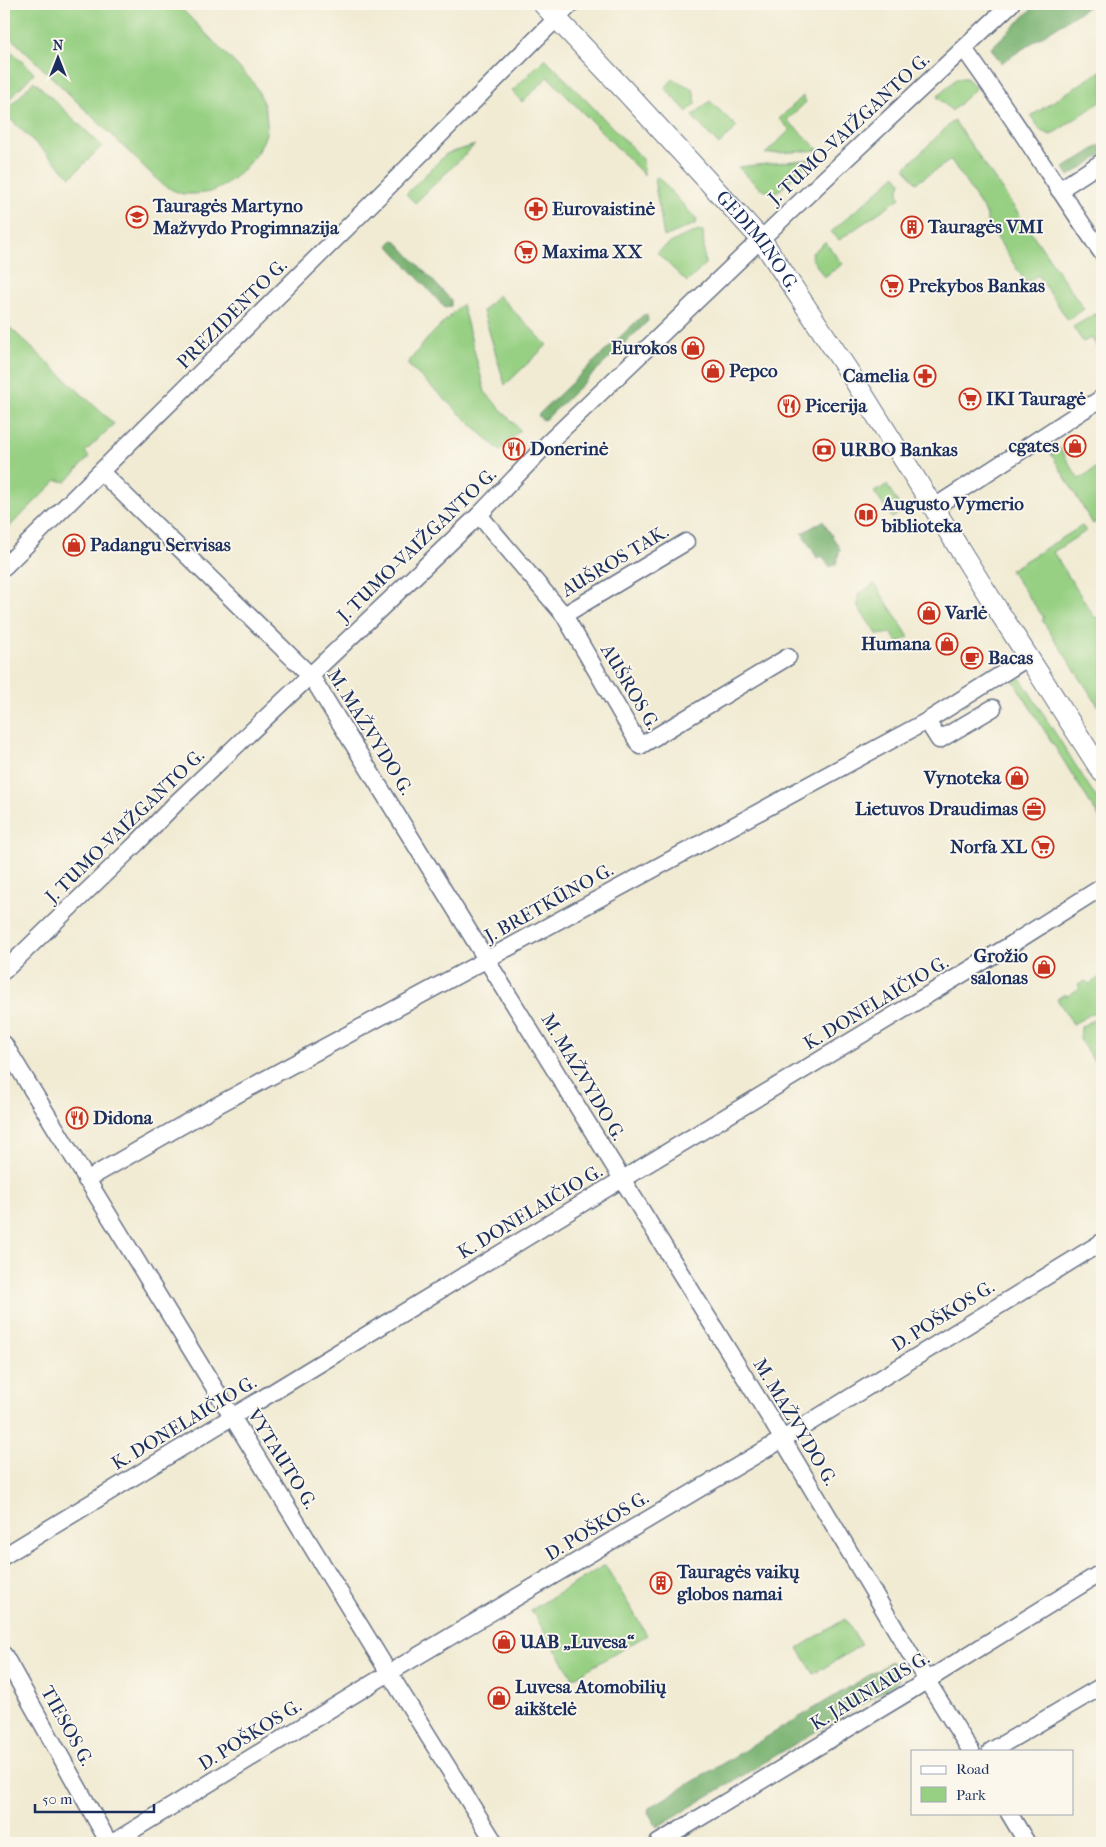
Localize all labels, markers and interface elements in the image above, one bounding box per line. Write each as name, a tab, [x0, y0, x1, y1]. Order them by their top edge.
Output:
north arrow	[32, 32, 82, 82]
text: N	[53, 37, 64, 54]
street label: J. TUMO-VAIŽGANTO G.	[762, 48, 934, 211]
street label: GEDIMINO G.	[711, 186, 804, 295]
place label: Tauragės Martyno Mažvydo Progimnazija	[152, 195, 340, 239]
pharmacy icon: Eurovaistinė	[524, 197, 548, 221]
place label: Eurovaistinė	[552, 198, 656, 220]
school or university icon: Tauragės Martyno Mažvydo Progimnazija	[125, 205, 149, 229]
building icon: Tauragės VMI	[900, 215, 924, 239]
place label: Tauragės VMI	[927, 216, 1044, 238]
supermarket icon: Maxima XX	[514, 240, 538, 264]
place label: Maxima XX	[541, 241, 643, 263]
street label: PREZIDENTO G.	[172, 254, 292, 374]
supermarket icon: Prekybos Bankas	[880, 274, 904, 298]
place label: Prekybos Bankas	[908, 275, 1045, 297]
shop icon: Eurokos	[681, 336, 705, 360]
place label: Eurokos	[611, 337, 677, 359]
shop icon: Pepco	[701, 359, 725, 383]
place label: Pepco	[729, 360, 778, 382]
pharmacy icon: Camelia	[913, 364, 937, 388]
place label: Camelia	[843, 365, 910, 387]
supermarket icon: IKI Tauragė	[958, 387, 982, 411]
place label: IKI Tauragė	[986, 388, 1086, 410]
restaurant icon: Picerija	[777, 394, 801, 418]
place label: Picerija	[805, 395, 868, 417]
shop icon: cgates	[1063, 434, 1087, 458]
place label: cgates	[1008, 435, 1059, 457]
restaurant icon: Donerinė	[502, 437, 526, 461]
place label: Donerinė	[530, 438, 609, 460]
bank icon: URBO Bankas	[812, 438, 836, 462]
place label: URBO Bankas	[839, 439, 958, 461]
street label: J. TUMO-VAIŽGANTO G.	[331, 463, 501, 628]
place label: Augusto Vymerio biblioteka	[881, 493, 1024, 537]
library icon: Augusto Vymerio biblioteka	[854, 503, 878, 527]
street label: AUŠROS TAK.	[556, 520, 673, 602]
shop icon: Padangu Servisas	[62, 533, 86, 557]
place label: Padangu Servisas	[90, 534, 231, 556]
shop icon: Varlė	[917, 601, 941, 625]
place label: Varlė	[944, 602, 988, 624]
shop icon: Humana	[935, 632, 959, 656]
place label: Humana	[861, 633, 932, 655]
street label: AUŠROS G.	[595, 639, 665, 734]
cafe icon: Bacas	[960, 646, 984, 670]
place label: Bacas	[988, 647, 1033, 669]
street label: M. MAŽVYDO G.	[322, 665, 418, 799]
street label: J. TUMO-VAIŽGANTO G.	[39, 744, 209, 909]
shop icon: Vynoteka	[1005, 766, 1029, 790]
place label: Vynoteka	[923, 767, 1002, 789]
office icon: Lietuvos Draudimas	[1022, 797, 1046, 821]
place label: Lietuvos Draudimas	[855, 798, 1018, 820]
supermarket icon: Norfa XL	[1031, 835, 1055, 859]
place label: Norfa XL	[950, 836, 1028, 858]
street label: J. BRETKŪNO G.	[479, 859, 617, 948]
place label: Grožio salonas	[971, 945, 1028, 989]
street label: K. DONELAIČIO G.	[799, 950, 952, 1055]
shop icon: Grožio salonas	[1032, 955, 1056, 979]
street label: M. MAŽVYDO G.	[536, 1009, 630, 1144]
restaurant icon: Didona	[65, 1106, 89, 1130]
place label: Didona	[93, 1107, 154, 1129]
street label: K. DONELAIČIO G.	[453, 1159, 606, 1264]
street label: D. POŠKOS G.	[887, 1275, 998, 1356]
street label: M. MAŽVYDO G.	[748, 1354, 842, 1489]
street label: K. DONELAIČIO G.	[107, 1370, 260, 1475]
street label: VYTAUTO G.	[242, 1404, 321, 1513]
street label: D. POŠKOS G.	[541, 1486, 653, 1566]
place label: Tauragės vaikų globos namai	[676, 1561, 800, 1605]
building icon: Tauragės vaikų globos namai	[649, 1571, 673, 1595]
shop icon: UAB „Luvesa“	[492, 1630, 516, 1654]
place label: UAB „Luvesa“	[519, 1631, 635, 1653]
street label: K. JAUNIAUS G.	[806, 1647, 934, 1735]
place label: Luvesa Atomobilių aikštelė	[515, 1676, 666, 1720]
street label: TIESOS G.	[36, 1682, 98, 1770]
shop icon: Luvesa Atomobilių aikštelė	[487, 1686, 511, 1710]
street label: D. POŠKOS G.	[194, 1694, 305, 1775]
legend	[911, 1750, 1074, 1814]
text: Road	[956, 1760, 990, 1778]
scale bar	[35, 1782, 154, 1814]
text: Park	[956, 1786, 986, 1804]
text: 50 m	[42, 1790, 73, 1808]

